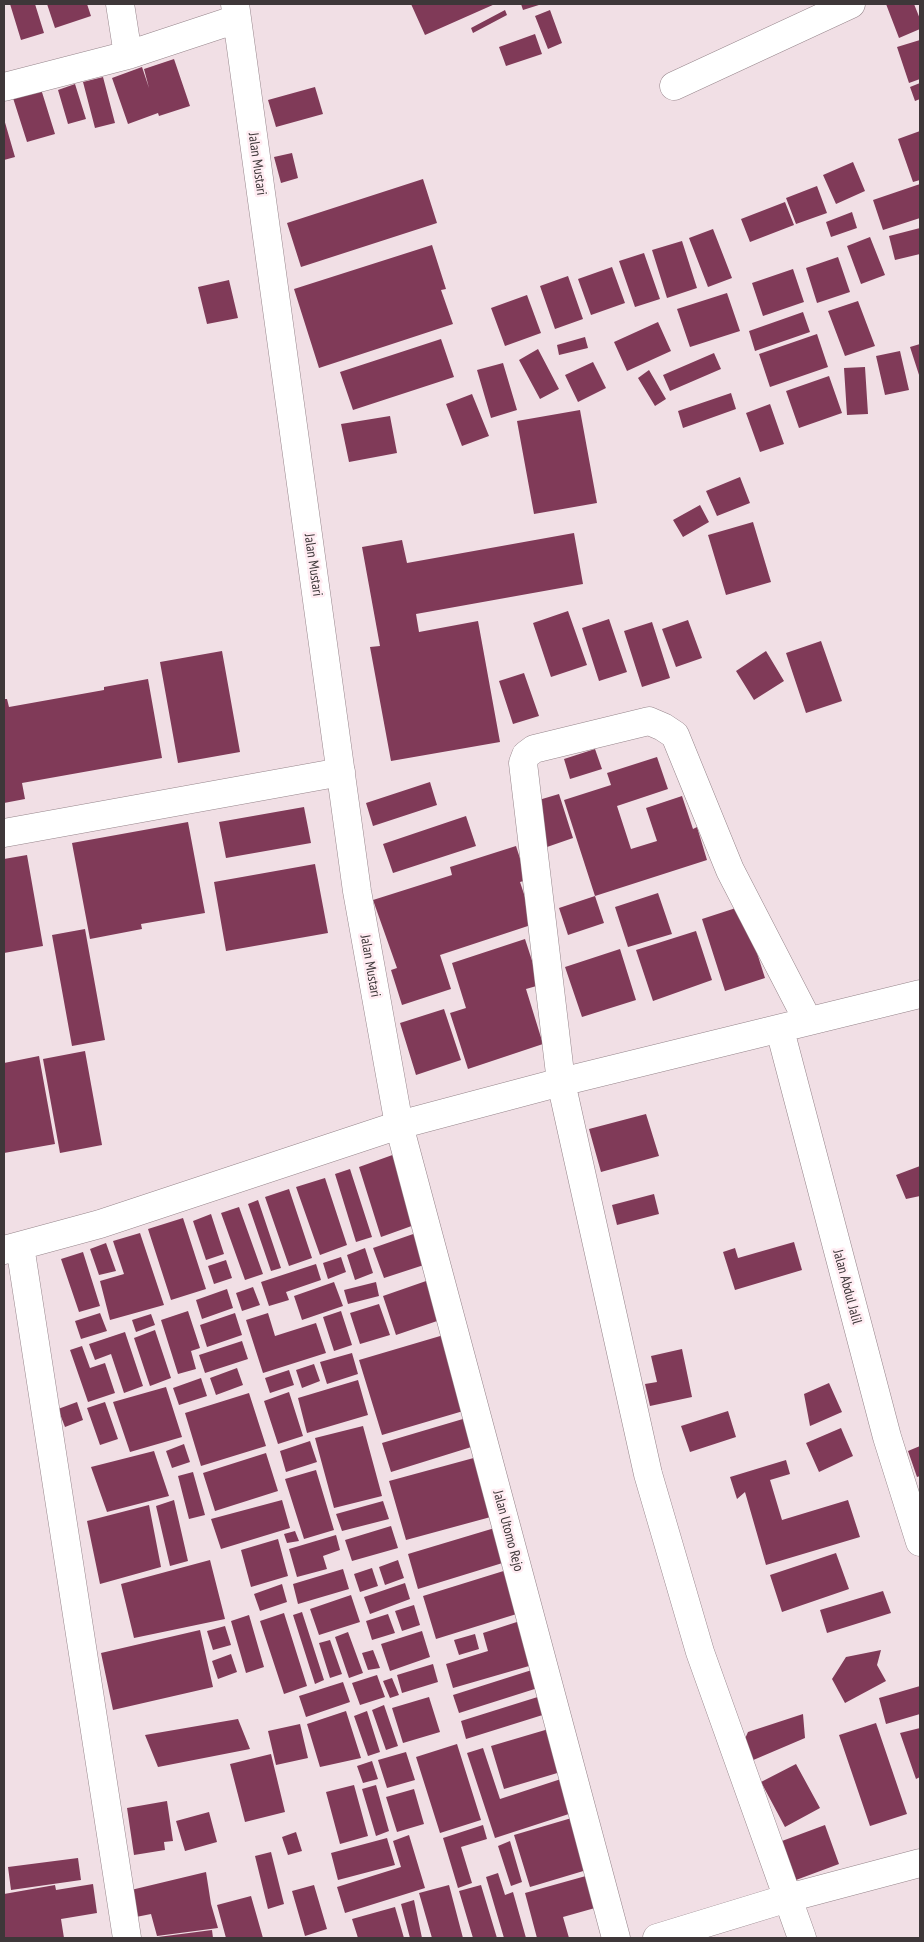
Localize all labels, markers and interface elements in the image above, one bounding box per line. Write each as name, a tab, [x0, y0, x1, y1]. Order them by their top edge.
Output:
street label: Jalan Mustari	[244, 132, 270, 196]
street label: Jalan Mustari	[300, 533, 326, 597]
street label: Jalan Mustari	[356, 934, 384, 998]
street label: Jalan Abdul Jalil	[829, 1248, 865, 1326]
street label: Jalan Utomo Rejo	[489, 1489, 527, 1573]

